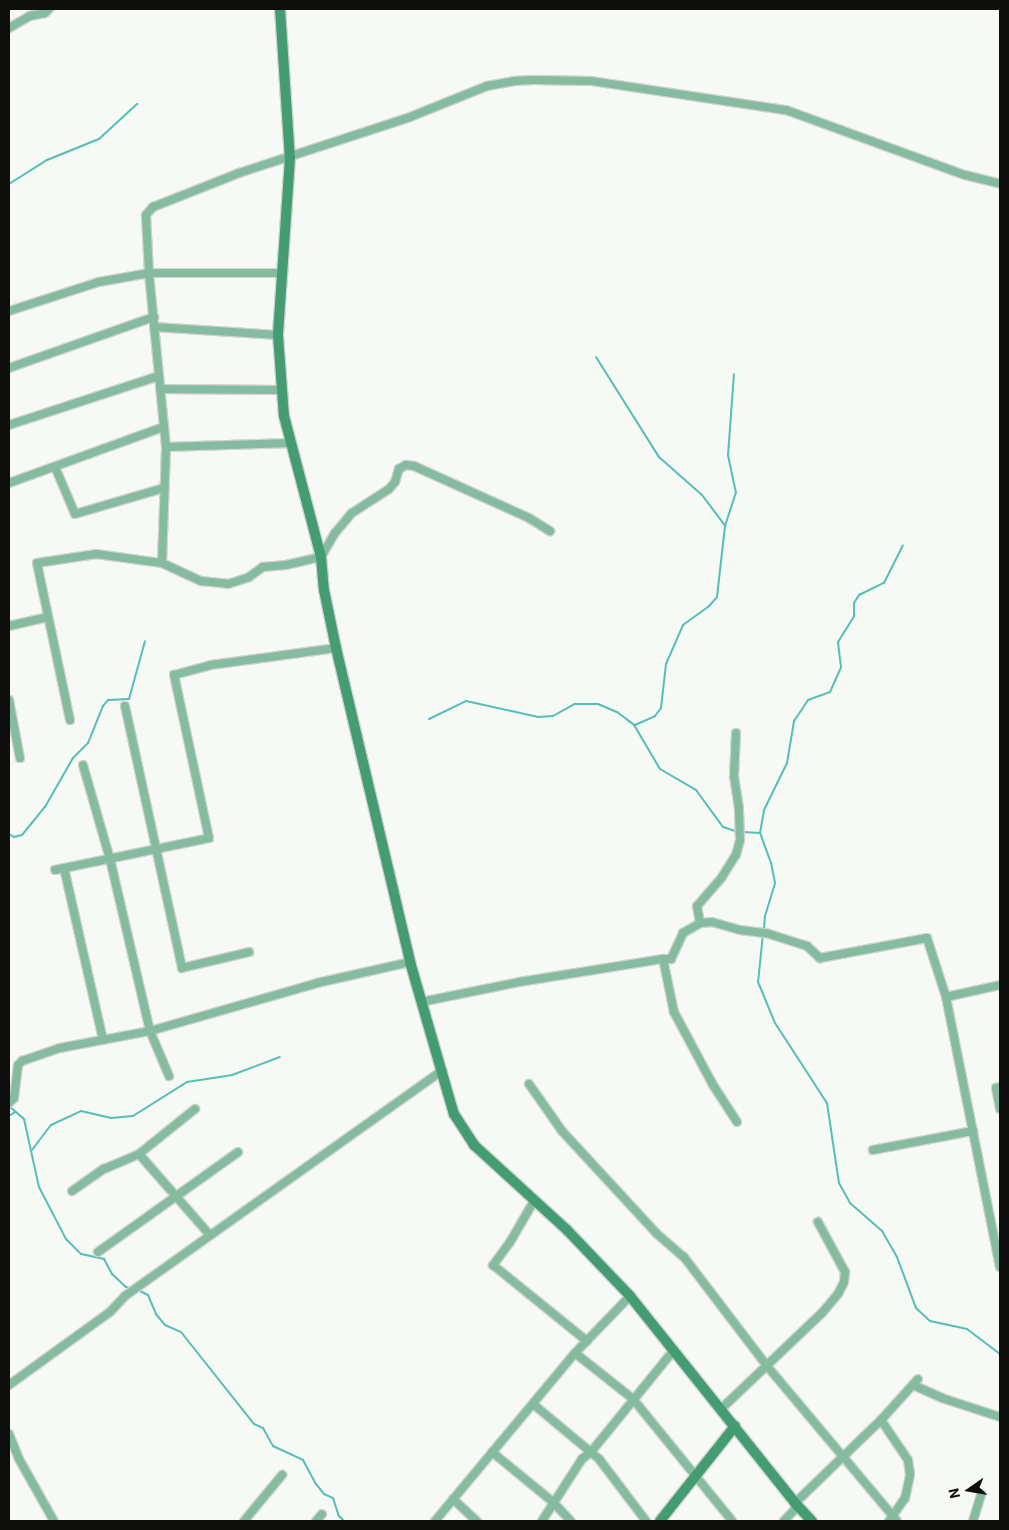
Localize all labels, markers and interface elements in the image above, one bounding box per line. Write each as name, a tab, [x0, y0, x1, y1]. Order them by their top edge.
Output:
north arrow	[944, 1465, 994, 1515]
text: N	[945, 1487, 963, 1500]

